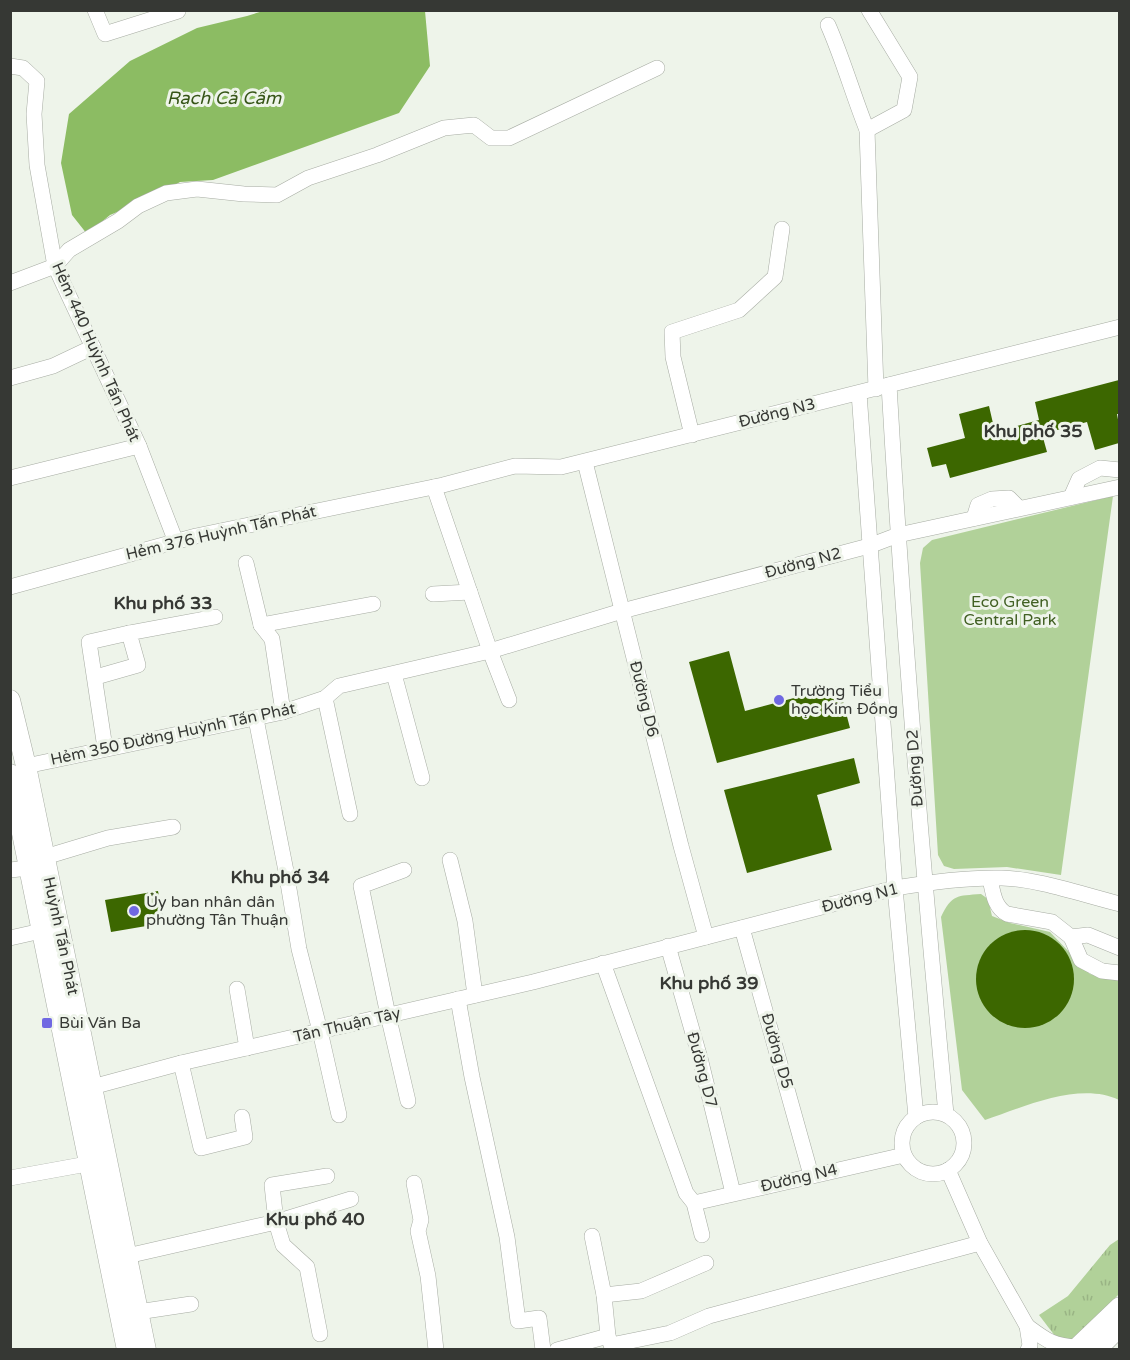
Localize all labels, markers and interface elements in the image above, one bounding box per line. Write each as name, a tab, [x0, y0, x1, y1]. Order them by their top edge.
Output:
water label: Rạch Cả Cấm	[167, 87, 282, 109]
street label: Hẻm 440 Huỳnh Tấn Phát	[47, 259, 145, 445]
street label: Đường N3	[736, 394, 818, 432]
district label: Khu phố 35	[983, 420, 1083, 442]
street label: Hẻm 376 Huỳnh Tấn Phát	[124, 501, 318, 565]
street label: Đường N2	[762, 543, 844, 583]
district label: Khu phố 33	[113, 592, 213, 614]
park label: Eco Green Central Park	[963, 592, 1057, 630]
street label: Đường D6	[625, 659, 663, 739]
place label: Trường Tiểu học Kim Đồng	[791, 681, 898, 719]
marker: Trường Tiểu học Kim Đồng	[772, 693, 786, 707]
street label: Hẻm 350 Đường Huỳnh Tấn Phát	[49, 698, 297, 770]
street label: Đường D2	[902, 729, 928, 807]
district label: Khu phố 34	[230, 866, 330, 888]
street label: Huỳnh Tấn Phát	[39, 875, 83, 997]
street label: Đường N1	[819, 879, 901, 917]
place label: Ủy ban nhân dân phường Tân Thuận	[146, 892, 289, 930]
marker: Ủy ban nhân dân phường Tân Thuận	[127, 904, 141, 918]
district label: Khu phố 39	[659, 972, 759, 994]
street label: Tân Thuận Tây	[292, 1003, 403, 1047]
street label: Đường D5	[757, 1011, 797, 1091]
place label: Bùi Văn Ba	[59, 1013, 141, 1033]
marker: Bùi Văn Ba	[40, 1016, 54, 1030]
street label: Đường D7	[682, 1030, 722, 1110]
street label: Đường N4	[759, 1159, 839, 1197]
district label: Khu phố 40	[265, 1208, 365, 1230]

